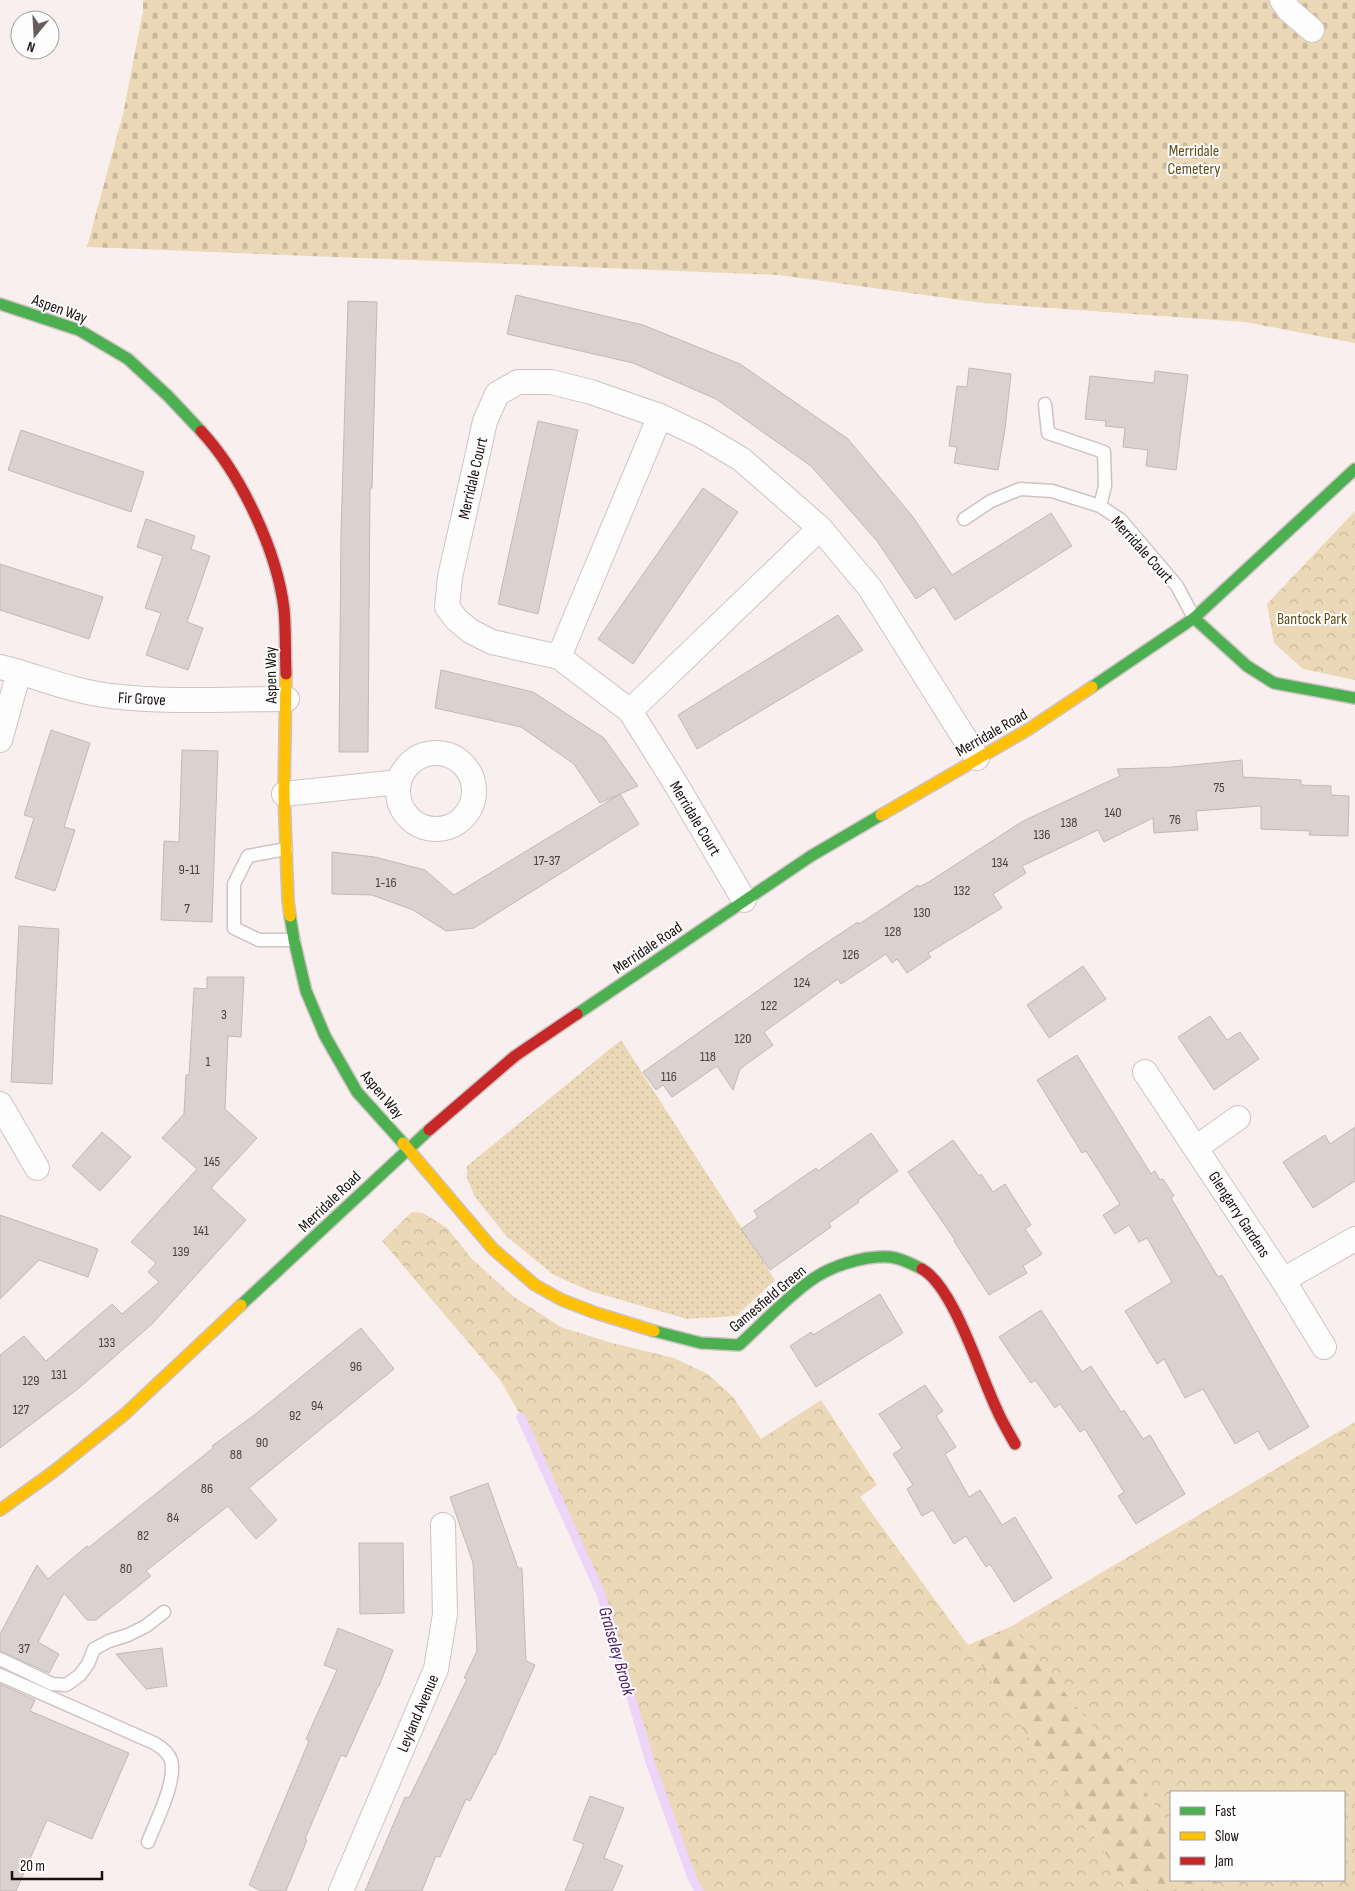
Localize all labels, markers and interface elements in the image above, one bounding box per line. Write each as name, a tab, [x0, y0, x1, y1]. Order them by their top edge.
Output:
north arrow	[10, 10, 60, 60]
text: N	[25, 38, 37, 56]
park label: Merridale Cemetery	[1168, 142, 1220, 179]
street label: Aspen Way	[28, 290, 90, 328]
street label: Merridale Court	[455, 435, 492, 521]
street label: Merridale Court	[1107, 513, 1177, 587]
park label: Bantock Park	[1277, 610, 1347, 629]
street label: Aspen Way	[262, 646, 282, 705]
street label: Fir Grove	[118, 689, 166, 710]
street label: Merridale Road	[953, 705, 1031, 761]
street label: Merridale Court	[665, 778, 724, 860]
house number: 75	[1213, 779, 1225, 796]
house number: 140	[1105, 804, 1122, 821]
house number: 76	[1169, 811, 1181, 828]
house number: 138	[1061, 814, 1077, 831]
house number: 136	[1034, 826, 1050, 843]
house number: 17-37	[534, 852, 561, 869]
house number: 134	[992, 854, 1008, 871]
house number: 9-11	[178, 861, 200, 878]
house number: 1-16	[375, 874, 397, 891]
house number: 132	[954, 882, 970, 899]
house number: 7	[184, 900, 190, 917]
house number: 130	[913, 904, 931, 921]
street label: Merridale Road	[610, 918, 686, 978]
house number: 128	[885, 923, 901, 940]
house number: 126	[843, 946, 859, 963]
house number: 124	[794, 974, 810, 991]
house number: 122	[761, 997, 778, 1014]
house number: 3	[221, 1006, 227, 1023]
house number: 120	[734, 1030, 752, 1047]
house number: 118	[700, 1048, 716, 1065]
house number: 1	[206, 1053, 211, 1070]
street label: Aspen Way	[356, 1066, 408, 1123]
house number: 116	[661, 1068, 677, 1085]
house number: 145	[204, 1153, 221, 1170]
street label: Merridale Road	[295, 1168, 365, 1237]
street label: Glengarry Gardens	[1204, 1168, 1274, 1262]
house number: 141	[193, 1222, 209, 1239]
house number: 139	[173, 1243, 189, 1260]
street label: Gamesfield Green	[726, 1262, 810, 1337]
house number: 133	[99, 1334, 115, 1351]
house number: 96	[350, 1358, 362, 1375]
house number: 131	[51, 1366, 67, 1383]
house number: 129	[22, 1372, 40, 1389]
house number: 94	[311, 1397, 323, 1414]
house number: 127	[13, 1401, 30, 1418]
house number: 92	[289, 1407, 301, 1424]
house number: 90	[256, 1434, 268, 1451]
house number: 88	[230, 1446, 242, 1463]
house number: 86	[201, 1480, 213, 1497]
house number: 84	[167, 1509, 179, 1526]
house number: 82	[137, 1527, 149, 1544]
house number: 80	[120, 1560, 132, 1577]
water label: Graiseley Brook	[594, 1604, 640, 1699]
house number: 37	[18, 1640, 30, 1657]
street label: Leyland Avenue	[394, 1672, 443, 1755]
legend	[1170, 1791, 1345, 1881]
text: Fast	[1215, 1802, 1237, 1821]
text: Slow	[1215, 1827, 1239, 1846]
scale bar	[12, 1848, 102, 1880]
text: Jam	[1214, 1852, 1233, 1871]
text: 20 m	[20, 1857, 45, 1876]

